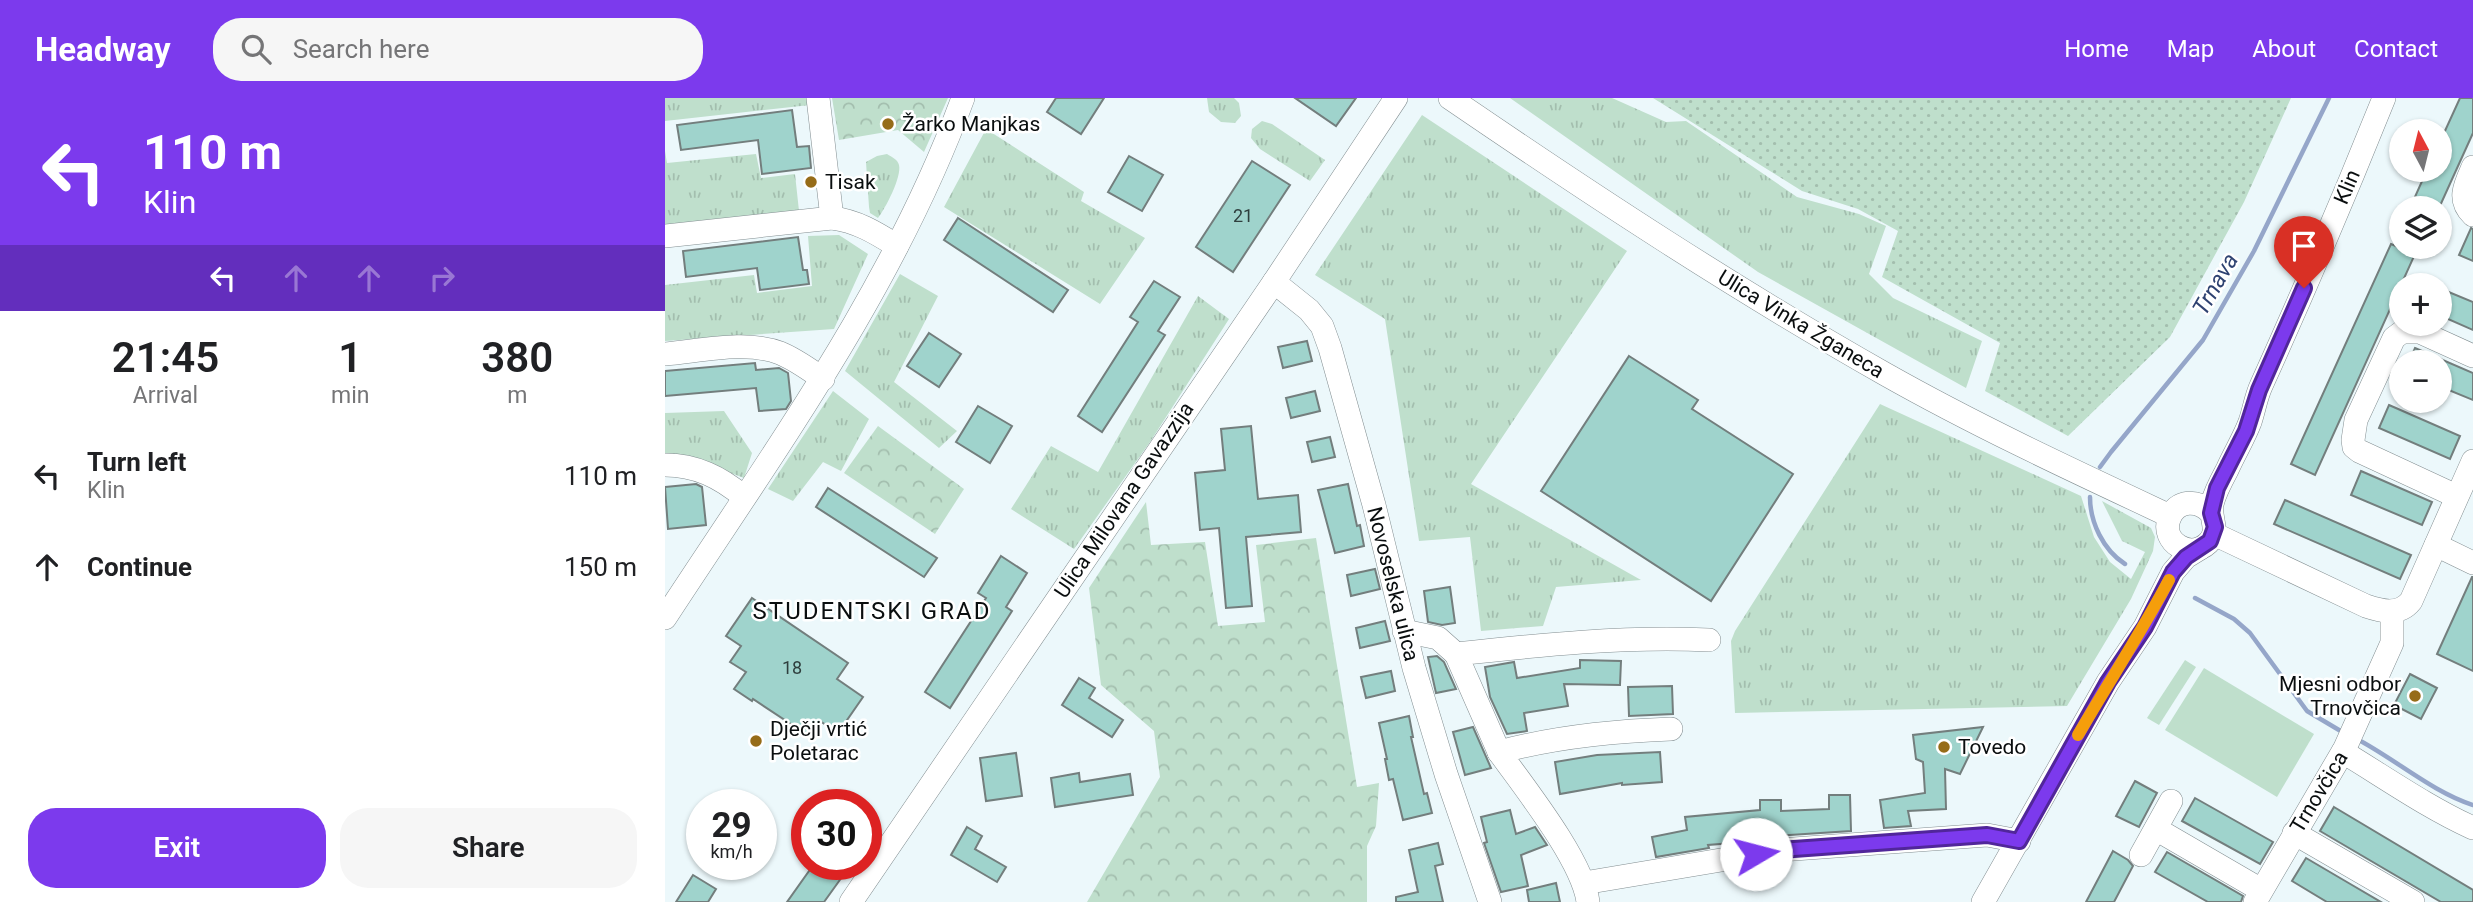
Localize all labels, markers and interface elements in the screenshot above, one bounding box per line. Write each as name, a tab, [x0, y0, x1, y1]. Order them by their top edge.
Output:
search box	[213, 18, 703, 81]
text: Headway	[35, 30, 171, 69]
icon: search	[237, 30, 275, 68]
text: Search here	[293, 34, 429, 64]
text: Home	[2064, 35, 2129, 63]
text: Map	[2167, 35, 2214, 63]
text: About	[2252, 35, 2316, 63]
text: Contact	[2354, 35, 2438, 63]
place label: Žarko Manjkas	[902, 112, 1040, 136]
marker: Žarko Manjkas	[880, 116, 896, 132]
north arrow	[2389, 119, 2452, 182]
map controls	[2389, 119, 2452, 413]
text: 110 m	[143, 124, 282, 181]
icon: left	[28, 126, 119, 217]
street label: Klin	[2329, 166, 2365, 208]
place label: Tisak	[825, 170, 876, 194]
marker: Tisak	[803, 174, 819, 190]
text: Klin	[143, 183, 196, 221]
button: layers	[2389, 196, 2452, 259]
house number: 21	[1233, 205, 1253, 226]
pin	[2274, 216, 2334, 288]
icon: arrive	[2285, 227, 2323, 265]
water label: Trnava	[2187, 248, 2244, 320]
icon: left	[204, 259, 242, 297]
icon: ahead	[277, 259, 315, 297]
icon: ahead	[350, 259, 388, 297]
icon: right	[423, 259, 461, 297]
street label: Ulica Vinka Žganeca	[1714, 265, 1888, 383]
button: +	[2389, 273, 2452, 336]
text: 21:45	[112, 333, 219, 382]
text: 1	[338, 333, 362, 382]
text: 380	[481, 333, 553, 382]
button: −	[2389, 350, 2452, 413]
text: Arrival	[133, 382, 198, 409]
text: min	[331, 382, 369, 409]
text: m	[507, 382, 527, 409]
street label: Ulica Milovana Gavazzija	[1049, 398, 1199, 602]
text: Turn left	[87, 447, 186, 477]
icon: left	[28, 457, 66, 495]
text: 110 m	[564, 461, 637, 491]
text: Klin	[87, 477, 125, 504]
street label: Novoselska ulica	[1362, 504, 1424, 664]
icon: ahead	[28, 548, 66, 586]
text: Continue	[87, 552, 192, 582]
text: 150 m	[564, 552, 637, 582]
district label: STUDENTSKI GRAD	[753, 597, 991, 625]
house number: 18	[782, 657, 802, 678]
place label: Mjesni odbor Trnovčica	[2279, 672, 2401, 720]
marker: Mjesni odbor Trnovčica	[2407, 688, 2423, 704]
place label: Dječji vrtić Poletarac	[770, 717, 867, 765]
marker: Dječji vrtić Poletarac	[748, 733, 764, 749]
place label: Tovedo	[1958, 735, 2026, 759]
marker: Tovedo	[1936, 739, 1952, 755]
street label: Trnovčica	[2285, 747, 2353, 837]
speed limit sign: 30	[791, 789, 882, 880]
text: 29	[711, 805, 752, 846]
button: Exit	[28, 808, 326, 888]
button: Share	[340, 808, 637, 888]
position arrow	[1719, 817, 1793, 891]
text: km/h	[710, 841, 753, 862]

